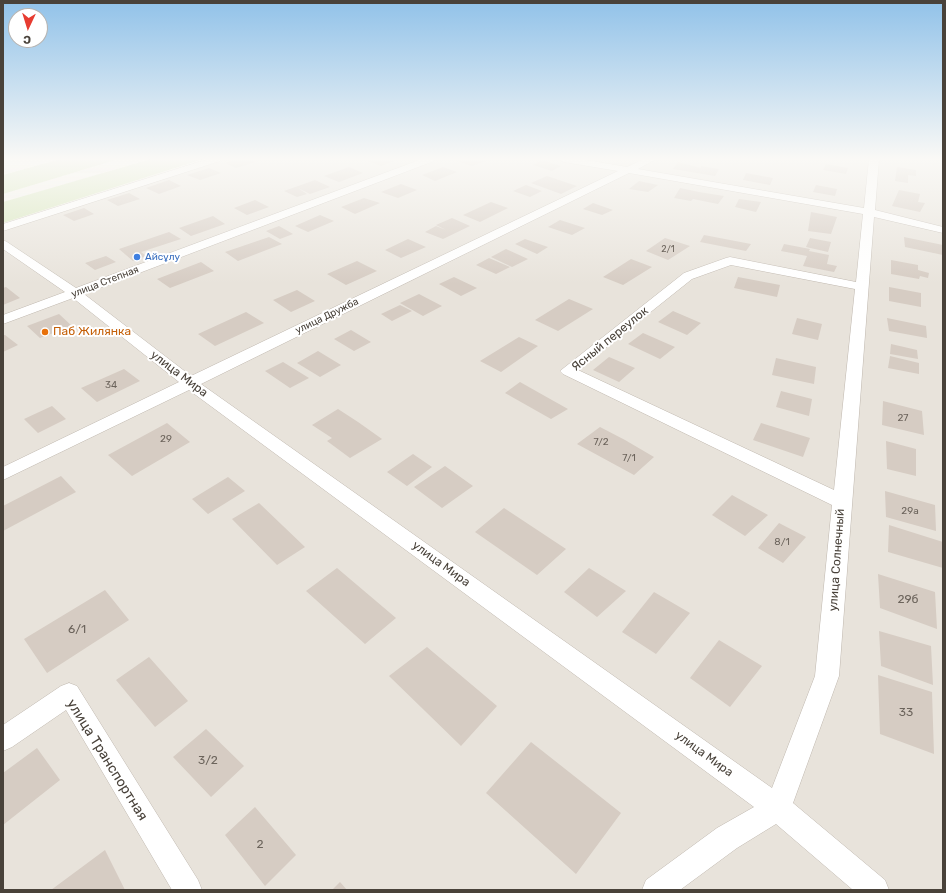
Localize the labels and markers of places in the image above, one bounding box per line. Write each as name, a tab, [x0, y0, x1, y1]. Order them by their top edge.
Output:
place label: Айсұлу	[145, 251, 180, 263]
marker: Айсұлу	[132, 252, 142, 262]
place label: Паб Жилянка	[53, 325, 131, 339]
marker: Паб Жилянка	[40, 327, 50, 337]

